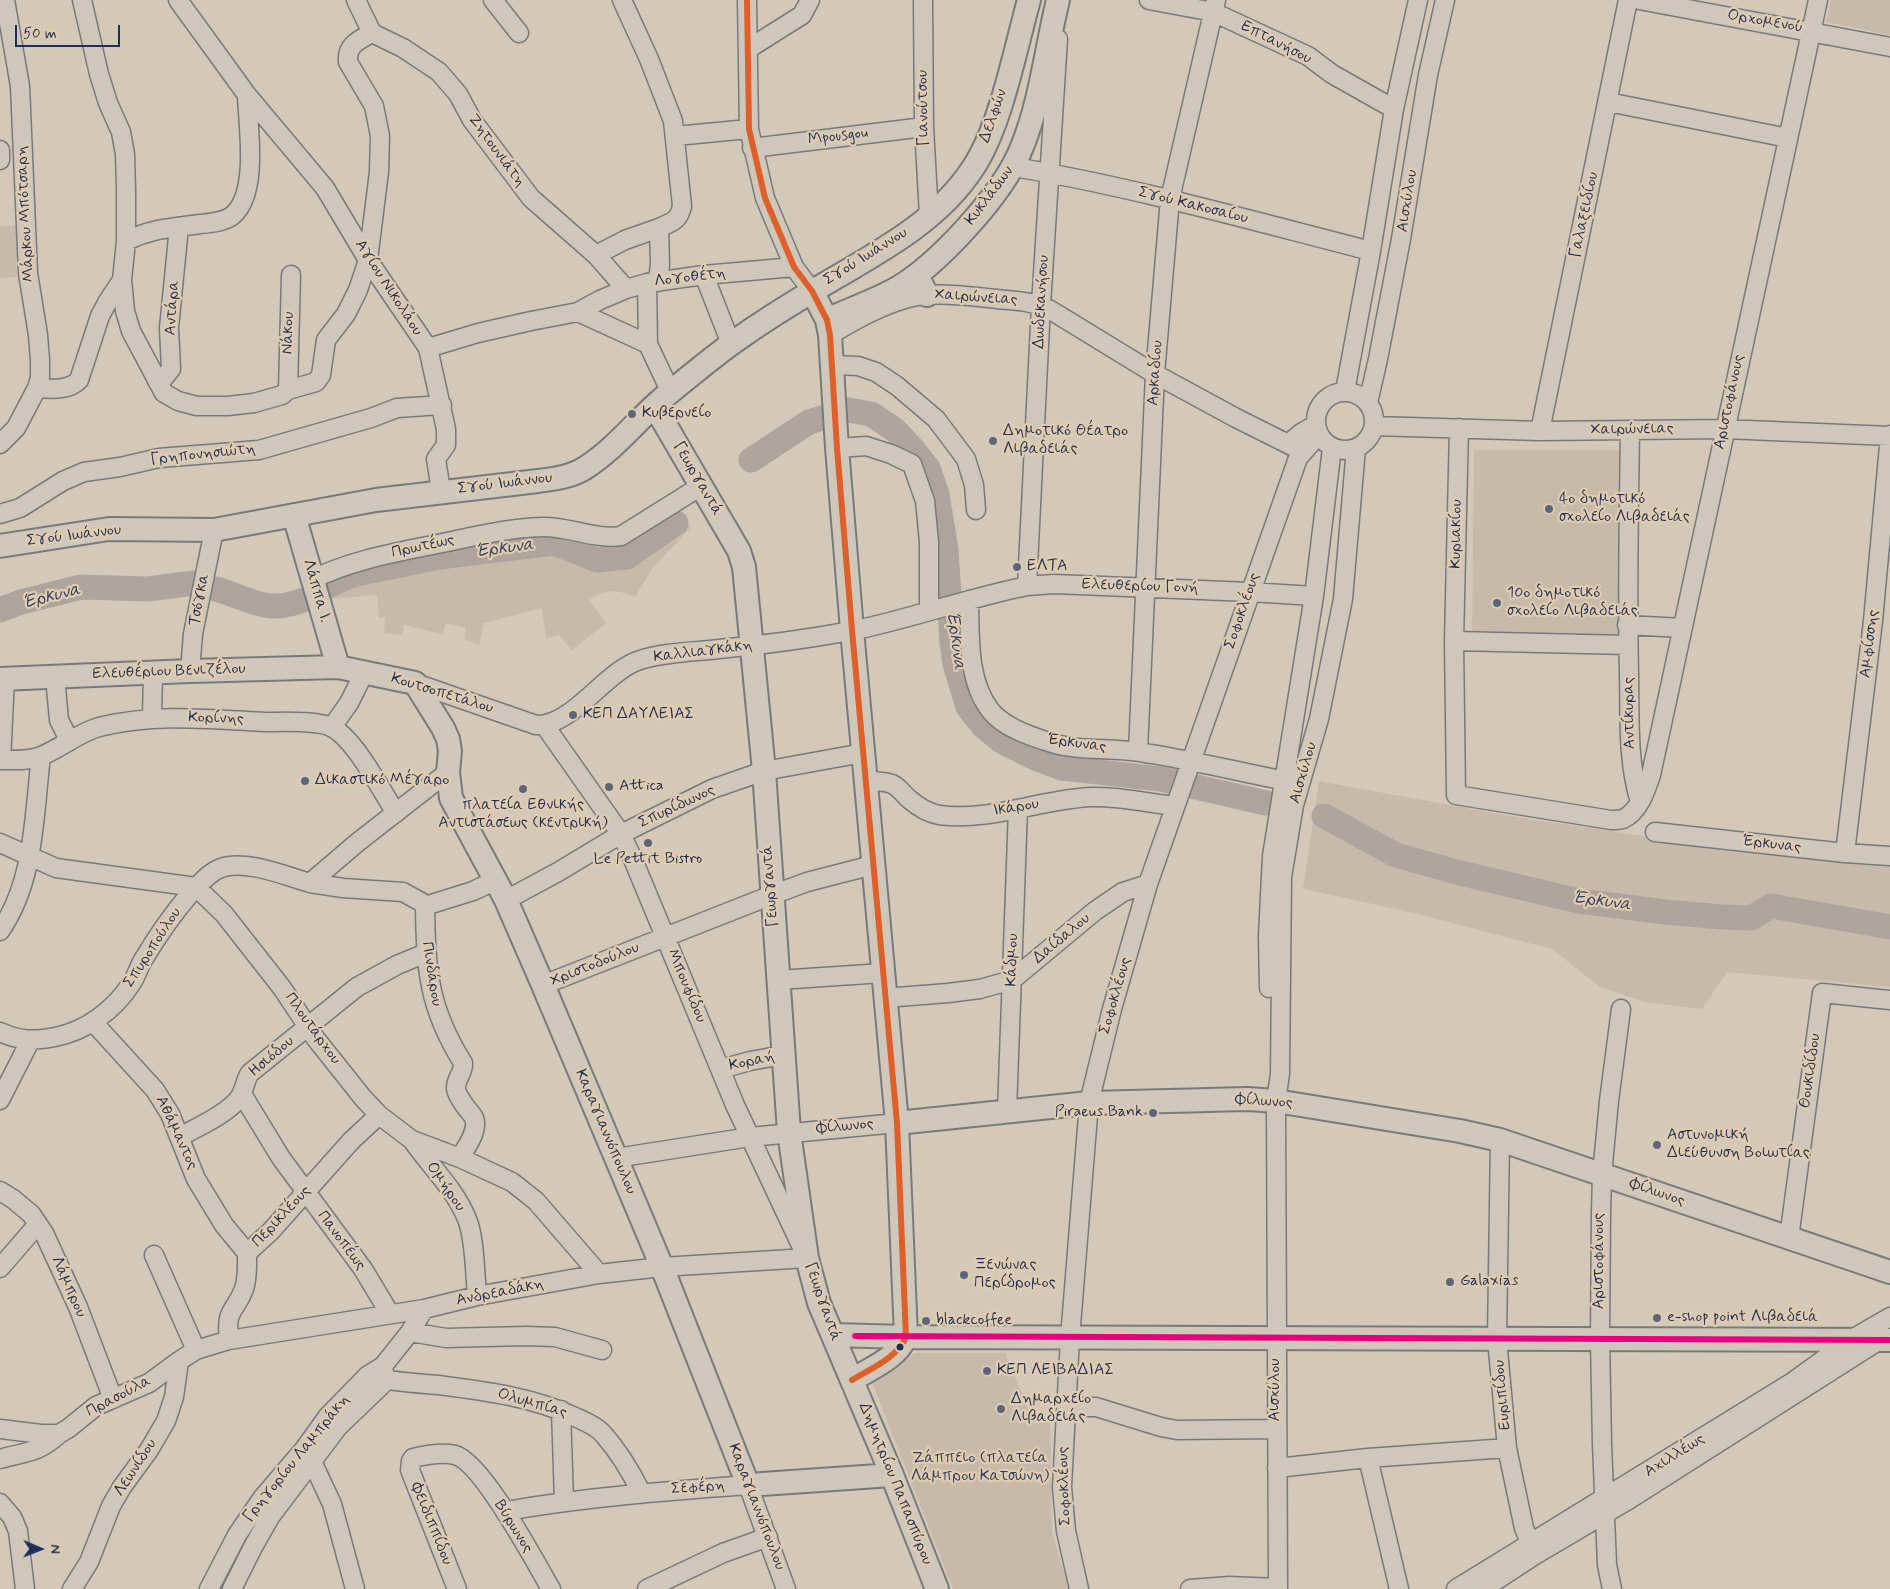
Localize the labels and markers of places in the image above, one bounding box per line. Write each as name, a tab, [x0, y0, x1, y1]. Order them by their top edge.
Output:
place label: Κυβερνείο	[642, 404, 712, 424]
marker: Κυβερνείο	[626, 408, 638, 420]
place label: Δημοτικό Θέατρο Λιβαδειάς	[1003, 422, 1128, 460]
marker: Δημοτικό Θέατρο Λιβαδειάς	[987, 435, 999, 447]
place label: 4ο δημοτικό σχολείο Λιβαδειάς	[1559, 490, 1690, 528]
marker: 4ο δημοτικό σχολείο Λιβαδειάς	[1543, 503, 1555, 515]
place label: ΕΛΤΑ	[1027, 557, 1067, 577]
marker: ΕΛΤΑ	[1011, 561, 1023, 573]
place label: 10ο δημοτικό σχολείο Λιβαδειάς	[1507, 584, 1638, 622]
marker: 10ο δημοτικό σχολείο Λιβαδειάς	[1491, 597, 1503, 609]
place label: ΚΕΠ ΔΑΥΛΕΙΑΣ	[583, 705, 694, 725]
marker: ΚΕΠ ΔΑΥΛΕΙΑΣ	[567, 709, 579, 721]
place label: Δικαστικό Μέγαρο	[315, 771, 449, 791]
marker: Δικαστικό Μέγαρο	[299, 775, 311, 787]
place label: Attica	[619, 777, 664, 797]
marker: Attica	[603, 781, 615, 793]
marker: πλατεία Εθνικής Αντιστάσεως (κεντρική)	[517, 783, 529, 795]
place label: πλατεία Εθνικής Αντιστάσεως (κεντρική)	[438, 796, 608, 834]
marker: Le Pettit Bistro	[642, 837, 654, 849]
place label: Le Pettit Bistro	[594, 850, 702, 870]
place label: Piraeus Bank	[1055, 1103, 1143, 1123]
marker: Piraeus Bank	[1147, 1107, 1159, 1119]
place label: Αστυνομική Διεύθυνση Βοιωτίας	[1667, 1126, 1810, 1164]
marker: Αστυνομική Διεύθυνση Βοιωτίας	[1651, 1139, 1663, 1151]
place label: Ξενώνας Περίδρομος	[974, 1256, 1056, 1294]
marker: Ξενώνας Περίδρομος	[958, 1269, 970, 1281]
place label: Galaxias	[1460, 1272, 1518, 1292]
marker: Galaxias	[1444, 1276, 1456, 1288]
place label: e-shop point Λιβαδειά	[1667, 1308, 1818, 1328]
place label: blackcoffee	[936, 1311, 1012, 1331]
marker: e-shop point Λιβαδειά	[1651, 1312, 1663, 1324]
marker: blackcoffee	[920, 1315, 932, 1327]
unlabelled marker	[895, 1342, 905, 1352]
place label: ΚΕΠ ΛΕΙΒΑΔΙΑΣ	[997, 1361, 1114, 1381]
marker: ΚΕΠ ΛΕΙΒΑΔΙΑΣ	[981, 1365, 993, 1377]
place label: Δημαρχείο Λιβαδειάς	[1011, 1390, 1091, 1428]
marker: Δημαρχείο Λιβαδειάς	[995, 1403, 1007, 1415]

